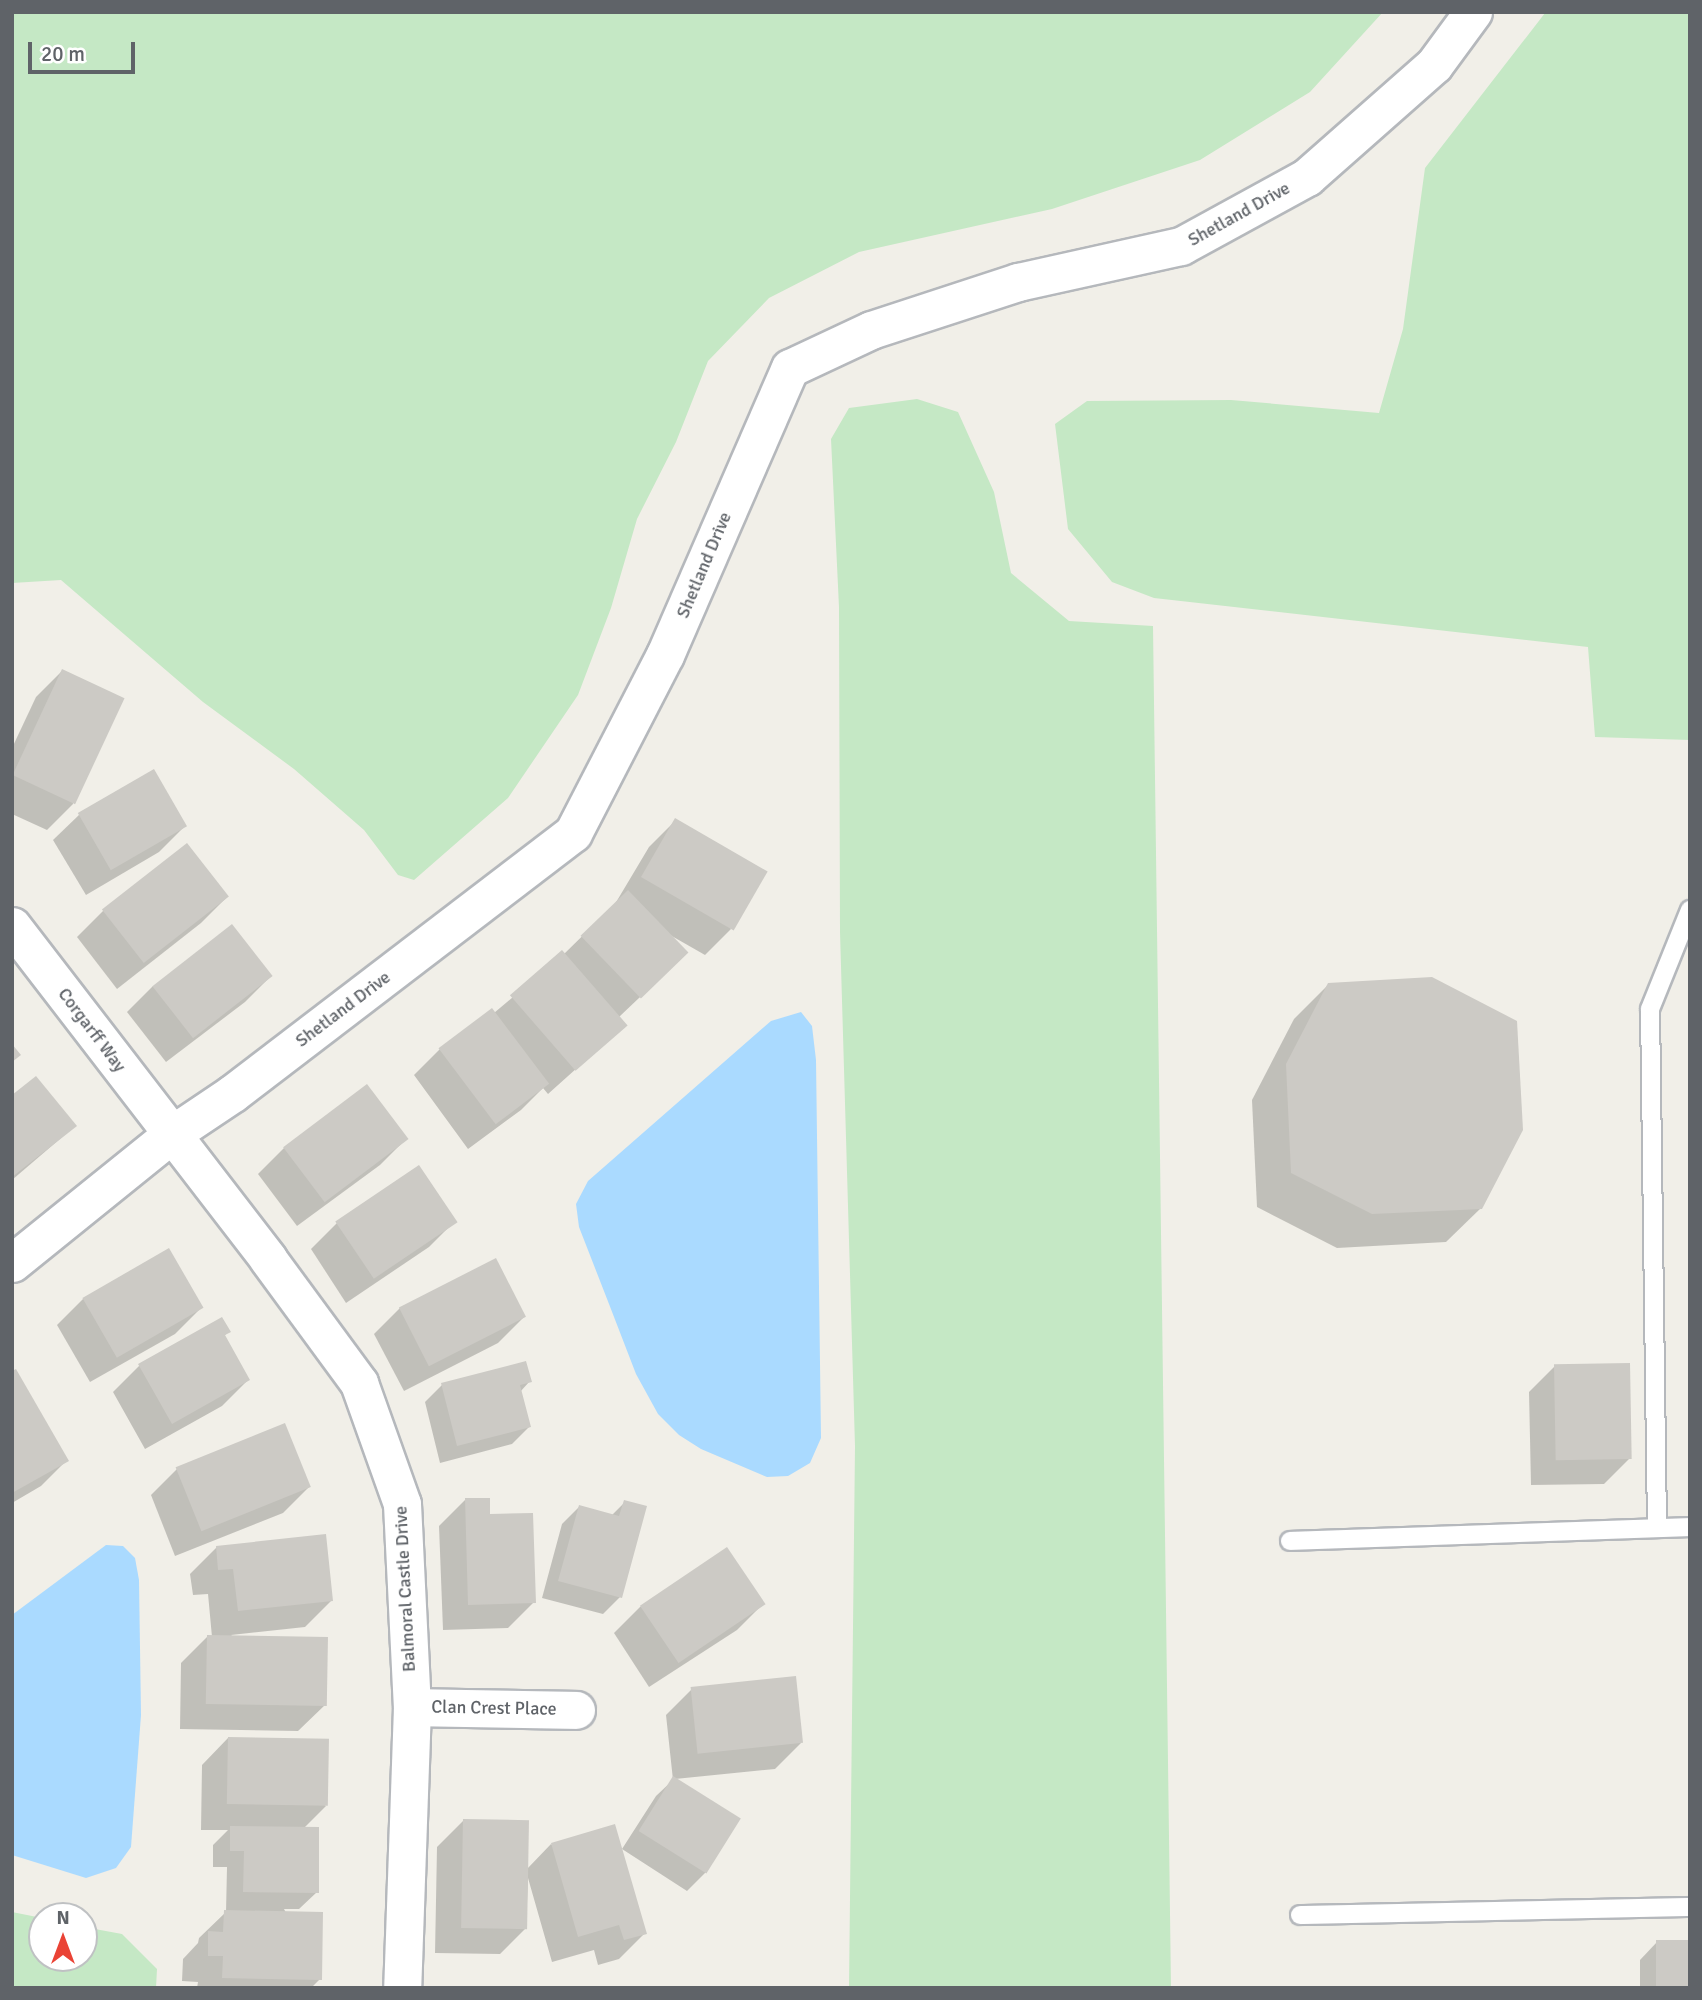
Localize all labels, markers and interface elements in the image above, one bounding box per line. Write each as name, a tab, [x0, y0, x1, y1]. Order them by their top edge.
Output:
scale bar	[32, 28, 138, 72]
text: 20 m	[41, 41, 85, 67]
street label: Shetland Drive	[1184, 177, 1294, 251]
street label: Shetland Drive	[672, 509, 736, 621]
street label: Shetland Drive	[291, 966, 395, 1052]
street label: Corgarff Way	[53, 984, 131, 1076]
street label: Balmoral Castle Drive	[390, 1505, 420, 1673]
street label: Clan Crest Place	[431, 1696, 557, 1720]
north arrow	[28, 1902, 98, 1972]
text: N	[56, 1906, 70, 1930]

